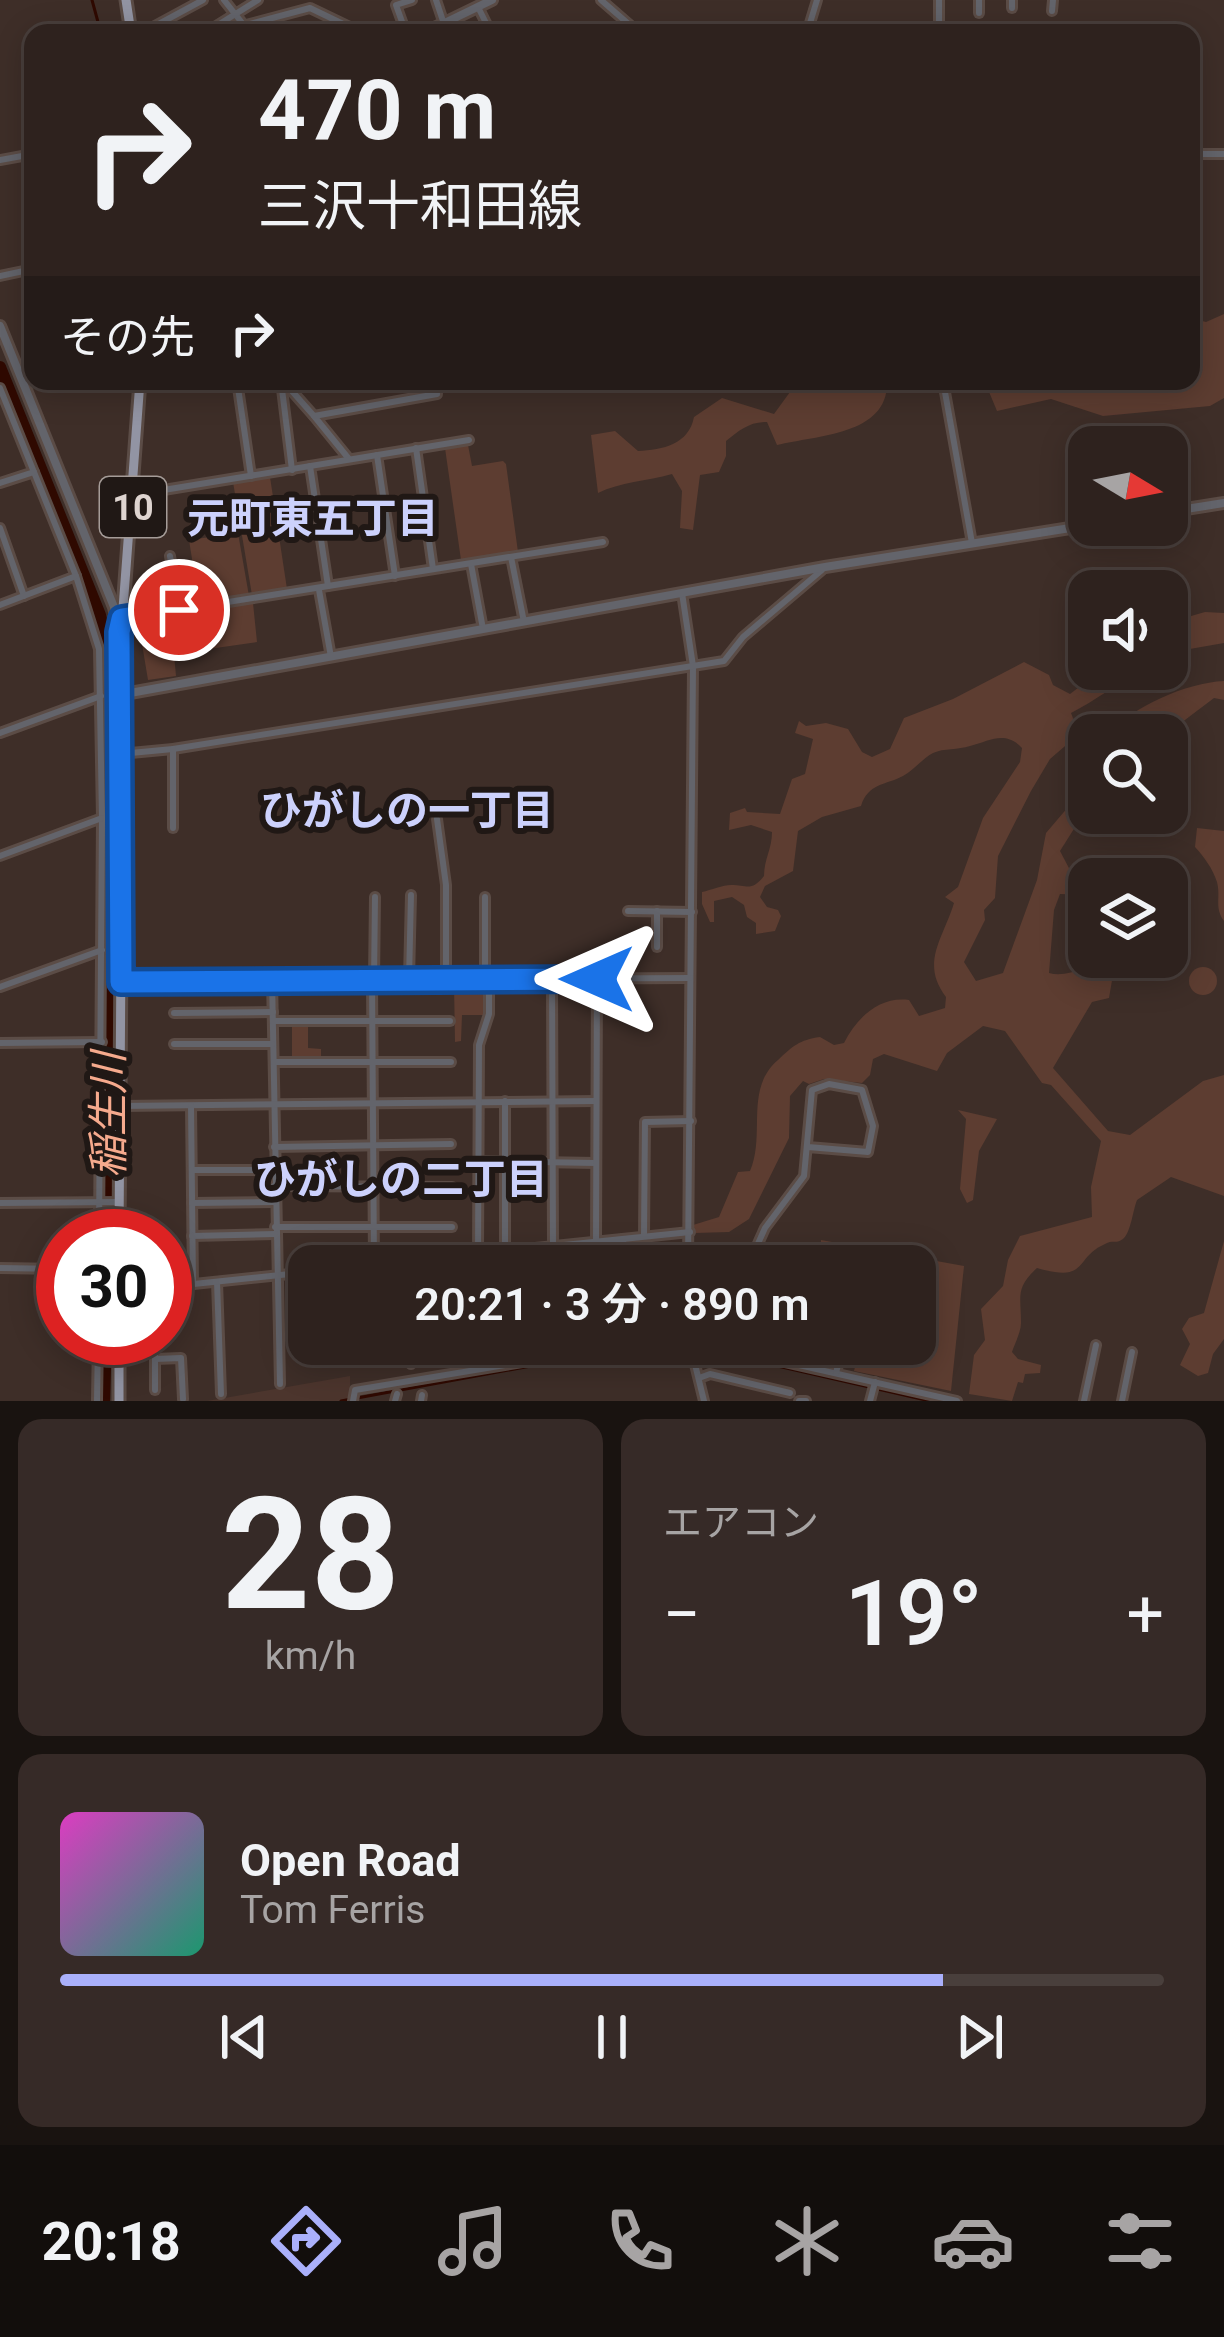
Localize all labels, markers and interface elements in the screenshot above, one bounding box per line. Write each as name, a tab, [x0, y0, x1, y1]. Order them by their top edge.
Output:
text: 470 m	[258, 61, 496, 160]
icon: right	[60, 72, 216, 228]
text: 三沢十和田線	[258, 175, 582, 238]
icon: right	[219, 300, 285, 366]
text: その先	[60, 311, 195, 364]
north arrow	[1068, 426, 1188, 546]
map controls	[1068, 426, 1188, 978]
road number: 10	[100, 477, 166, 537]
district label: 元町東五丁目	[187, 494, 439, 543]
pin	[128, 559, 230, 661]
button: sound	[1068, 570, 1188, 690]
icon: arrive	[146, 577, 212, 643]
button: search	[1068, 714, 1188, 834]
district label: ひがしの一丁目	[260, 786, 554, 835]
button: layers	[1068, 858, 1188, 978]
position arrow	[534, 916, 660, 1042]
water label: 稲生川	[84, 1048, 133, 1178]
district label: ひがしの二丁目	[254, 1155, 548, 1204]
speed limit sign: 30	[36, 1209, 192, 1365]
text: 20:21 · 3 分 · 890 m	[414, 1278, 810, 1331]
text: 28	[221, 1463, 400, 1646]
text: エアコン	[663, 1500, 819, 1546]
text: 19°	[845, 1562, 982, 1667]
text: −	[663, 1576, 701, 1653]
text: +	[1127, 1576, 1164, 1653]
text: km/h	[265, 1633, 356, 1679]
text: Open Road	[240, 1834, 461, 1887]
text: Tom Ferris	[240, 1887, 425, 1933]
icon: previous	[211, 2004, 277, 2070]
icon: pause	[579, 2004, 645, 2070]
icon: next	[947, 2004, 1013, 2070]
icon: directions	[264, 2199, 348, 2283]
icon: music	[431, 2199, 515, 2283]
icon: phone	[598, 2199, 682, 2283]
icon: climate	[765, 2199, 849, 2283]
icon: car	[931, 2199, 1015, 2283]
icon: filters	[1098, 2199, 1182, 2283]
text: 20:18	[41, 2210, 181, 2273]

